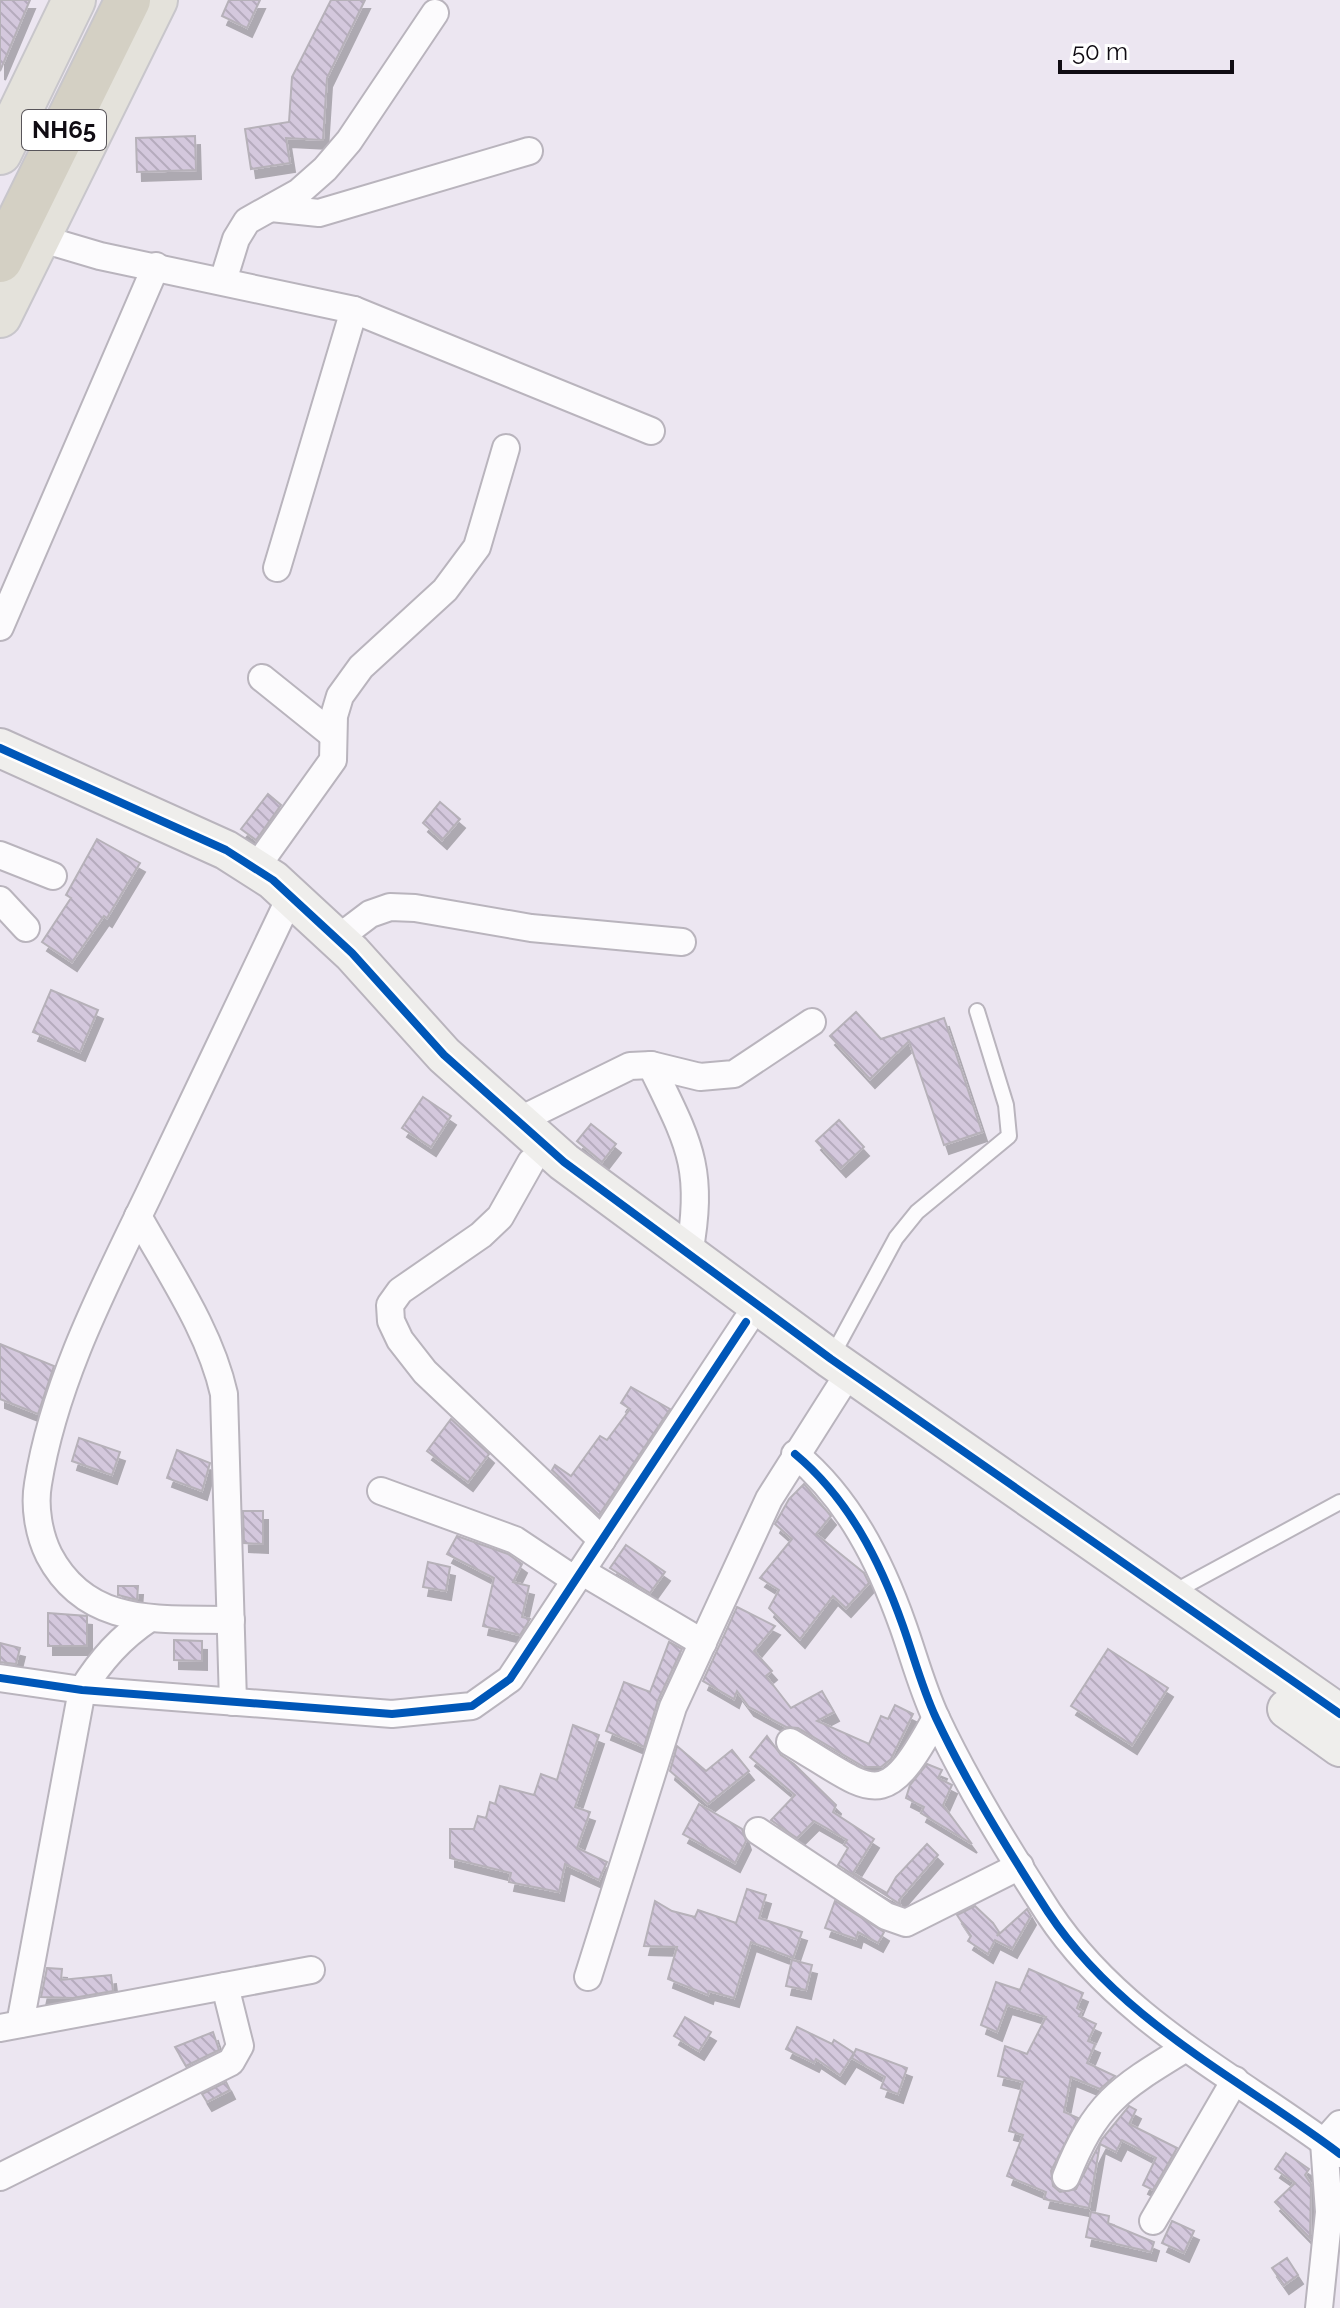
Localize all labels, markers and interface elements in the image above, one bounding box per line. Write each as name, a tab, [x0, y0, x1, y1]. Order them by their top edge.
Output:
scale bar	[1060, 24, 1232, 74]
text: 50 m	[1072, 37, 1128, 66]
road number: NH65	[22, 110, 106, 150]

